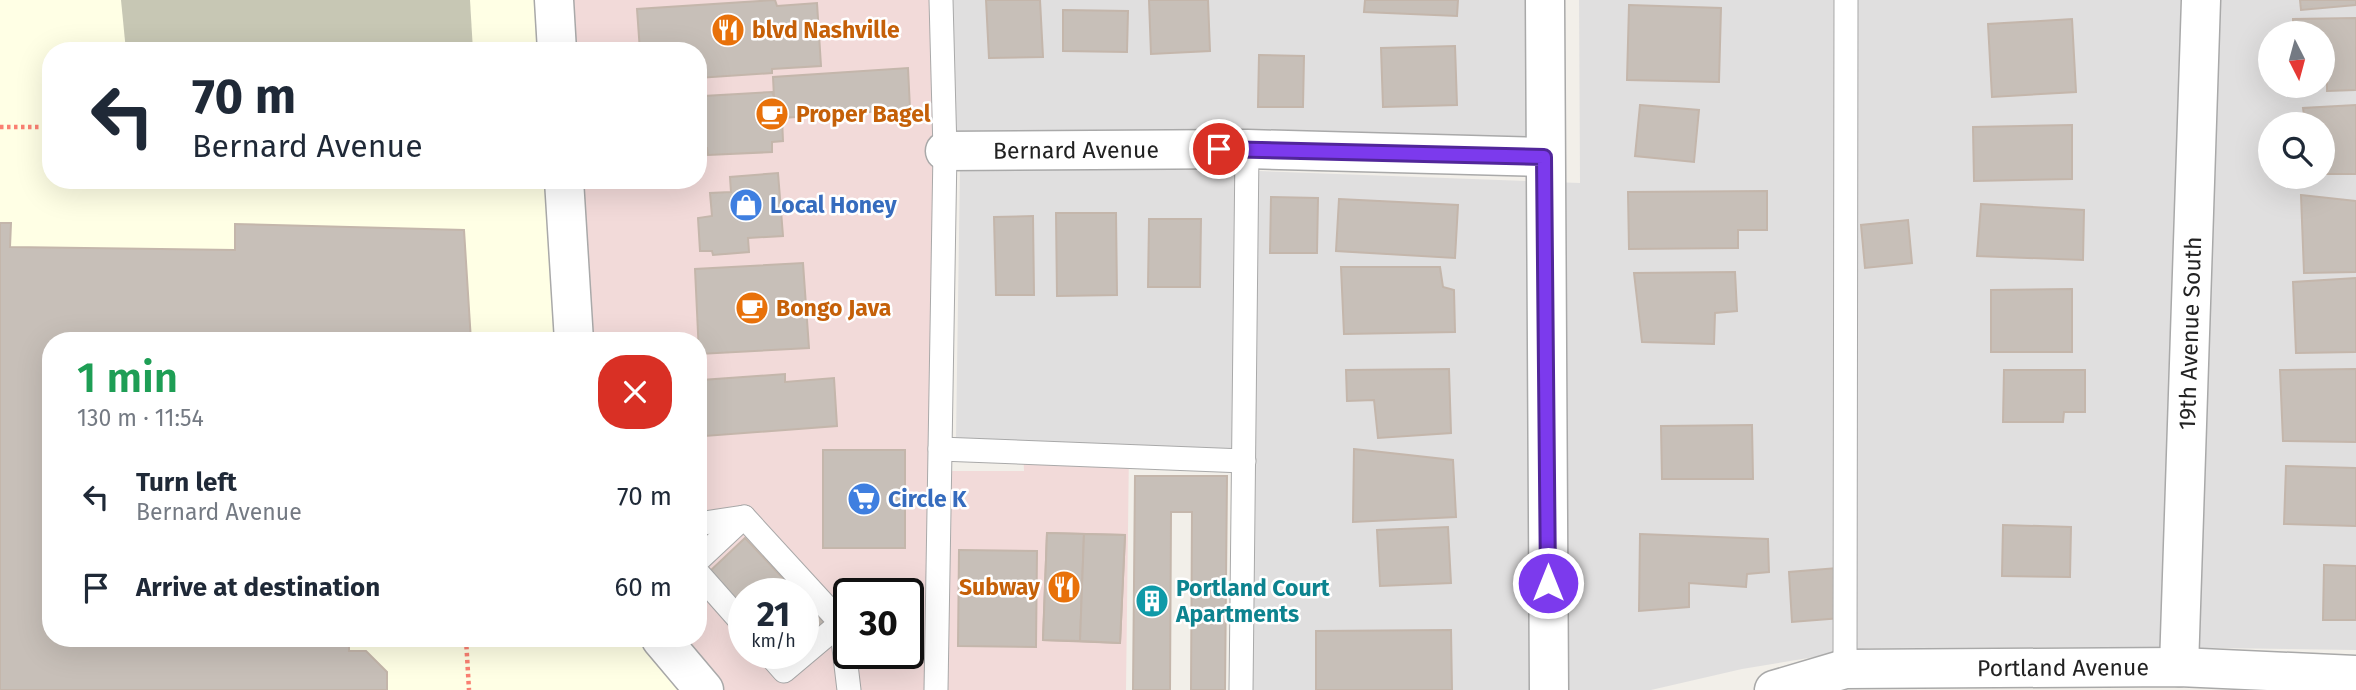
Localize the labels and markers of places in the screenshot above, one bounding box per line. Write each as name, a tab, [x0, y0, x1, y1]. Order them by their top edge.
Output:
restaurant icon: blvd Nashville	[709, 11, 747, 49]
place label: blvd Nashville	[752, 16, 900, 44]
cafe icon: Proper Bagel	[753, 95, 791, 133]
place label: Proper Bagel	[796, 100, 931, 128]
pin	[1189, 119, 1249, 179]
shop icon: Local Honey	[727, 186, 765, 224]
place label: Local Honey	[770, 191, 898, 219]
cafe icon: Bongo Java	[733, 289, 771, 327]
place label: Bongo Java	[776, 294, 891, 322]
supermarket icon: Circle K	[845, 480, 883, 518]
place label: Circle K	[888, 485, 967, 513]
restaurant icon: Subway	[1045, 568, 1083, 606]
place label: Subway	[959, 573, 1041, 601]
place label: Portland Court Apartments	[1175, 574, 1331, 628]
building icon: Portland Court Apartments	[1133, 582, 1171, 620]

